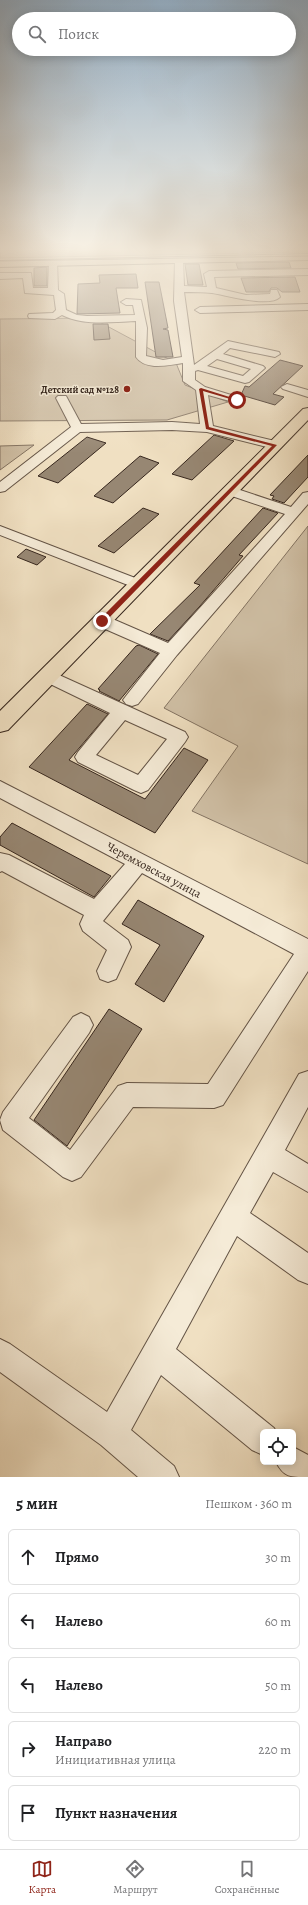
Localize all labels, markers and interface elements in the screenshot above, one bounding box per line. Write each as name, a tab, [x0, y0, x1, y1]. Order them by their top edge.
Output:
search box	[12, 12, 296, 56]
icon: search	[26, 23, 48, 45]
text: Поиск	[58, 24, 99, 44]
place label: Детский сад №128	[41, 383, 119, 396]
marker: Детский сад №128	[122, 384, 132, 394]
route start	[228, 391, 246, 409]
route end	[93, 612, 111, 630]
street label: Черемховская улица	[104, 838, 205, 902]
map controls	[260, 1429, 296, 1465]
button: locate	[260, 1429, 296, 1465]
text: 5 мин	[16, 1492, 58, 1515]
text: Пешком · 360 m	[205, 1495, 292, 1512]
icon: ahead	[17, 1546, 39, 1568]
text: Прямо	[55, 1547, 99, 1567]
text: 30 m	[265, 1549, 291, 1566]
icon: left	[17, 1610, 39, 1632]
text: Налево	[55, 1611, 103, 1631]
text: 60 m	[265, 1613, 291, 1630]
icon: left	[17, 1674, 39, 1696]
text: Налево	[55, 1675, 103, 1695]
text: 50 m	[265, 1677, 291, 1694]
text: Направо	[55, 1731, 112, 1751]
icon: right	[17, 1738, 39, 1760]
text: 220 m	[258, 1741, 291, 1758]
text: Инициативная улица	[55, 1751, 176, 1768]
icon: arrive	[17, 1802, 39, 1824]
text: Пункт назначения	[55, 1803, 177, 1823]
tab: Карта	[28, 1858, 56, 1897]
tab: Маршрут	[113, 1858, 158, 1897]
tab: Сохранённые	[215, 1858, 280, 1897]

